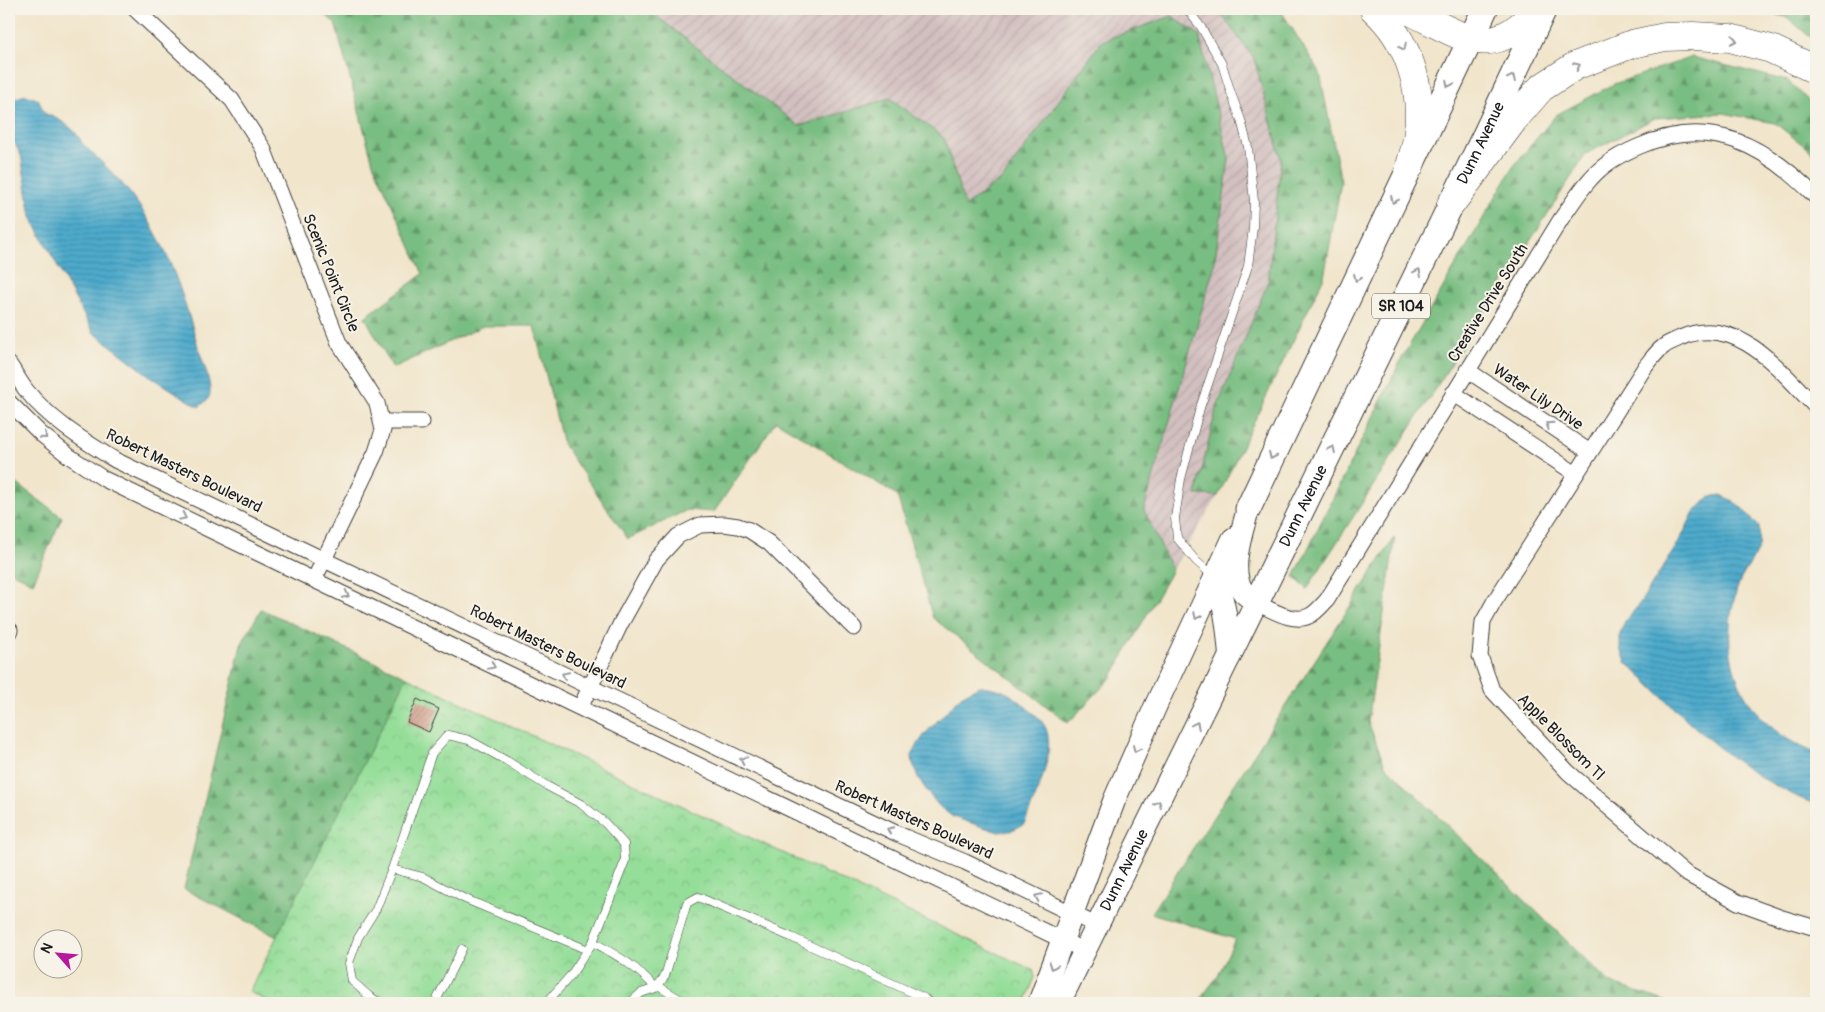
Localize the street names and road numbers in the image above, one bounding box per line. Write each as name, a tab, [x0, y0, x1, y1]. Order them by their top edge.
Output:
street label: Dunn Avenue	[1453, 99, 1509, 187]
street label: Scenic Point Circle	[298, 211, 364, 335]
street label: Creative Drive South	[1443, 240, 1533, 366]
road number: SR 104	[1372, 294, 1430, 318]
street label: Water Lily Drive	[1489, 360, 1587, 435]
street label: Robert Masters Boulevard	[103, 424, 265, 518]
street label: Dunn Avenue	[1275, 462, 1332, 550]
street label: Robert Masters Boulevard	[467, 600, 629, 694]
street label: Apple Blossom Tl	[1513, 689, 1609, 785]
street label: Robert Masters Boulevard	[832, 776, 996, 864]
street label: Dunn Avenue	[1096, 826, 1153, 914]

